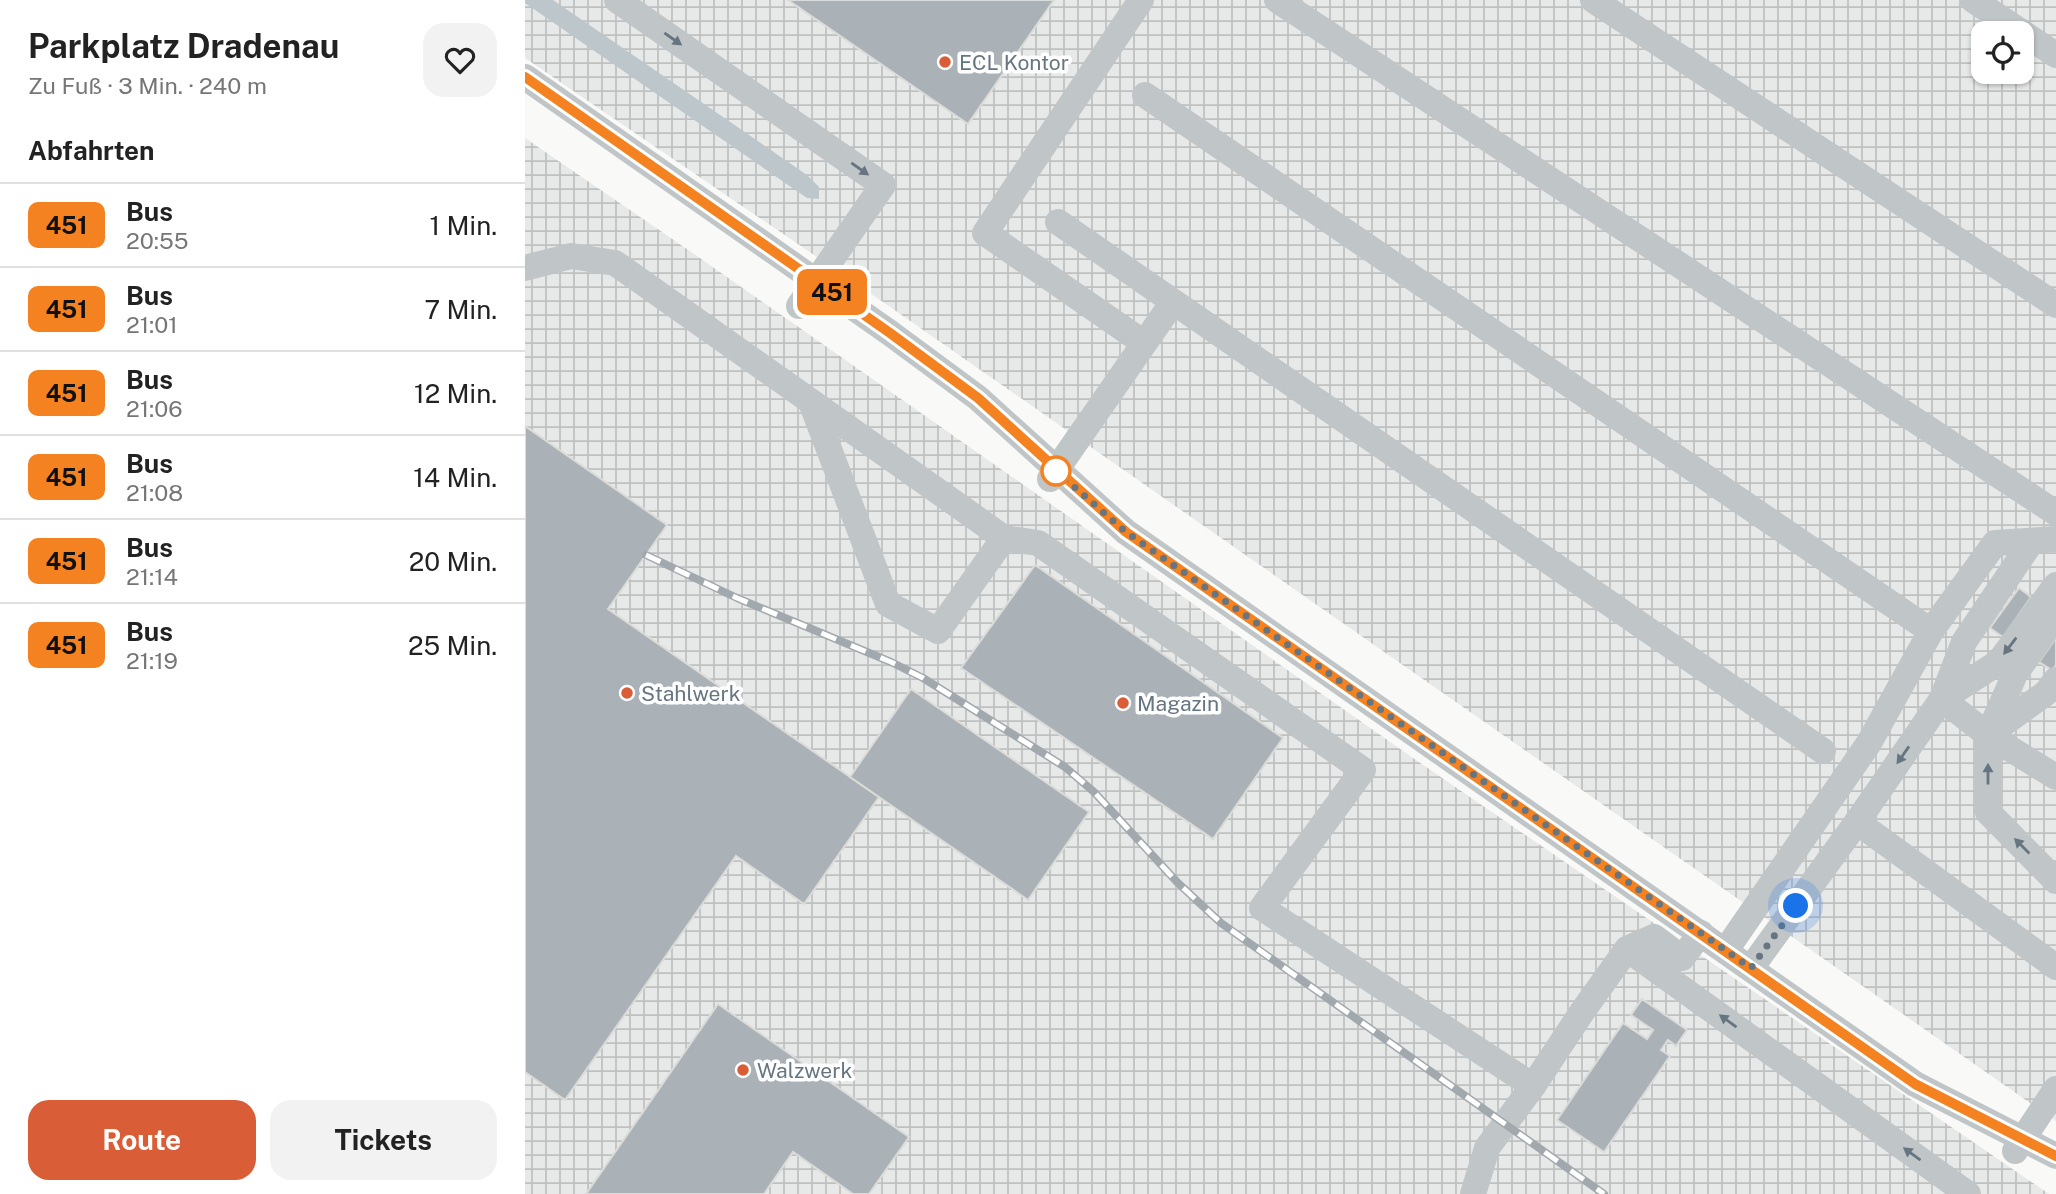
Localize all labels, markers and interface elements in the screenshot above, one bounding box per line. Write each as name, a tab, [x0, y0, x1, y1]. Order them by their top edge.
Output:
map controls	[1971, 21, 2034, 84]
button: locate	[1971, 21, 2034, 84]
button: heart	[423, 23, 497, 97]
text: Parkplatz Dradenau	[28, 27, 339, 65]
one-way arrow	[664, 32, 682, 46]
place label: ECL Kontor	[959, 50, 1069, 75]
marker: ECL Kontor	[937, 54, 953, 70]
text: Zu Fuß · 3 Min. · 240 m	[28, 72, 267, 99]
text: Abfahrten	[28, 135, 154, 166]
one-way arrow	[851, 162, 869, 176]
text: Bus	[126, 196, 173, 227]
text: 1 Min.	[430, 210, 497, 241]
text: 451	[46, 211, 87, 239]
text: 20:55	[126, 227, 188, 254]
line badge: 451	[792, 269, 872, 315]
text: 451	[811, 278, 853, 306]
text: Bus	[126, 280, 173, 311]
text: 7 Min.	[425, 294, 497, 325]
text: 451	[46, 295, 87, 323]
text: 21:01	[126, 311, 178, 338]
text: Bus	[126, 364, 173, 395]
text: 12 Min.	[414, 378, 497, 409]
text: 451	[46, 379, 87, 407]
text: 21:06	[126, 395, 183, 422]
text: Bus	[126, 448, 173, 479]
unlabelled marker	[1041, 456, 1071, 486]
text: 14 Min.	[413, 462, 497, 493]
text: 451	[46, 463, 87, 491]
text: 21:08	[126, 479, 183, 506]
text: Bus	[126, 532, 173, 563]
text: 20 Min.	[409, 546, 497, 577]
text: 451	[46, 547, 87, 575]
text: 21:14	[126, 563, 178, 590]
text: Bus	[126, 616, 173, 647]
text: 25 Min.	[408, 630, 497, 661]
text: 451	[46, 631, 87, 659]
one-way arrow	[2003, 637, 2018, 655]
text: 21:19	[126, 647, 178, 674]
place label: Stahlwerk	[641, 681, 741, 706]
marker: Stahlwerk	[619, 685, 635, 701]
place label: Magazin	[1137, 691, 1219, 716]
marker: Magazin	[1115, 695, 1131, 711]
one-way arrow	[1896, 746, 1910, 764]
one-way arrow	[1982, 762, 1994, 784]
one-way arrow	[2014, 839, 2031, 855]
your location	[1778, 888, 1813, 923]
one-way arrow	[1718, 1014, 1737, 1028]
place label: Walzwerk	[757, 1058, 852, 1083]
marker: Walzwerk	[735, 1062, 751, 1078]
button: Route	[28, 1100, 256, 1180]
button: Tickets	[270, 1100, 497, 1180]
one-way arrow	[1903, 1147, 1921, 1161]

